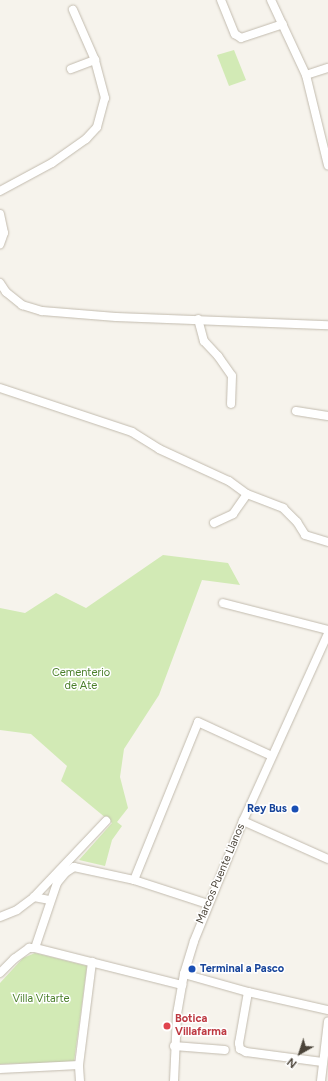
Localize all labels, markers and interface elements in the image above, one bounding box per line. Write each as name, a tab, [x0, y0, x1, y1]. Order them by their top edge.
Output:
park label: Cementerio de Ate	[52, 667, 110, 693]
place label: Rey Bus	[247, 802, 287, 816]
marker: Rey Bus	[290, 804, 300, 814]
street label: Marcos Puente Llanos	[194, 822, 248, 926]
place label: Terminal a Pasco	[200, 962, 284, 976]
marker: Terminal a Pasco	[187, 964, 197, 974]
park label: Villa Vitarte	[12, 992, 70, 1006]
place label: Botica Villafarma	[175, 1013, 227, 1039]
marker: Botica Villafarma	[162, 1021, 172, 1031]
north arrow	[280, 1033, 320, 1073]
text: N	[285, 1055, 300, 1070]

